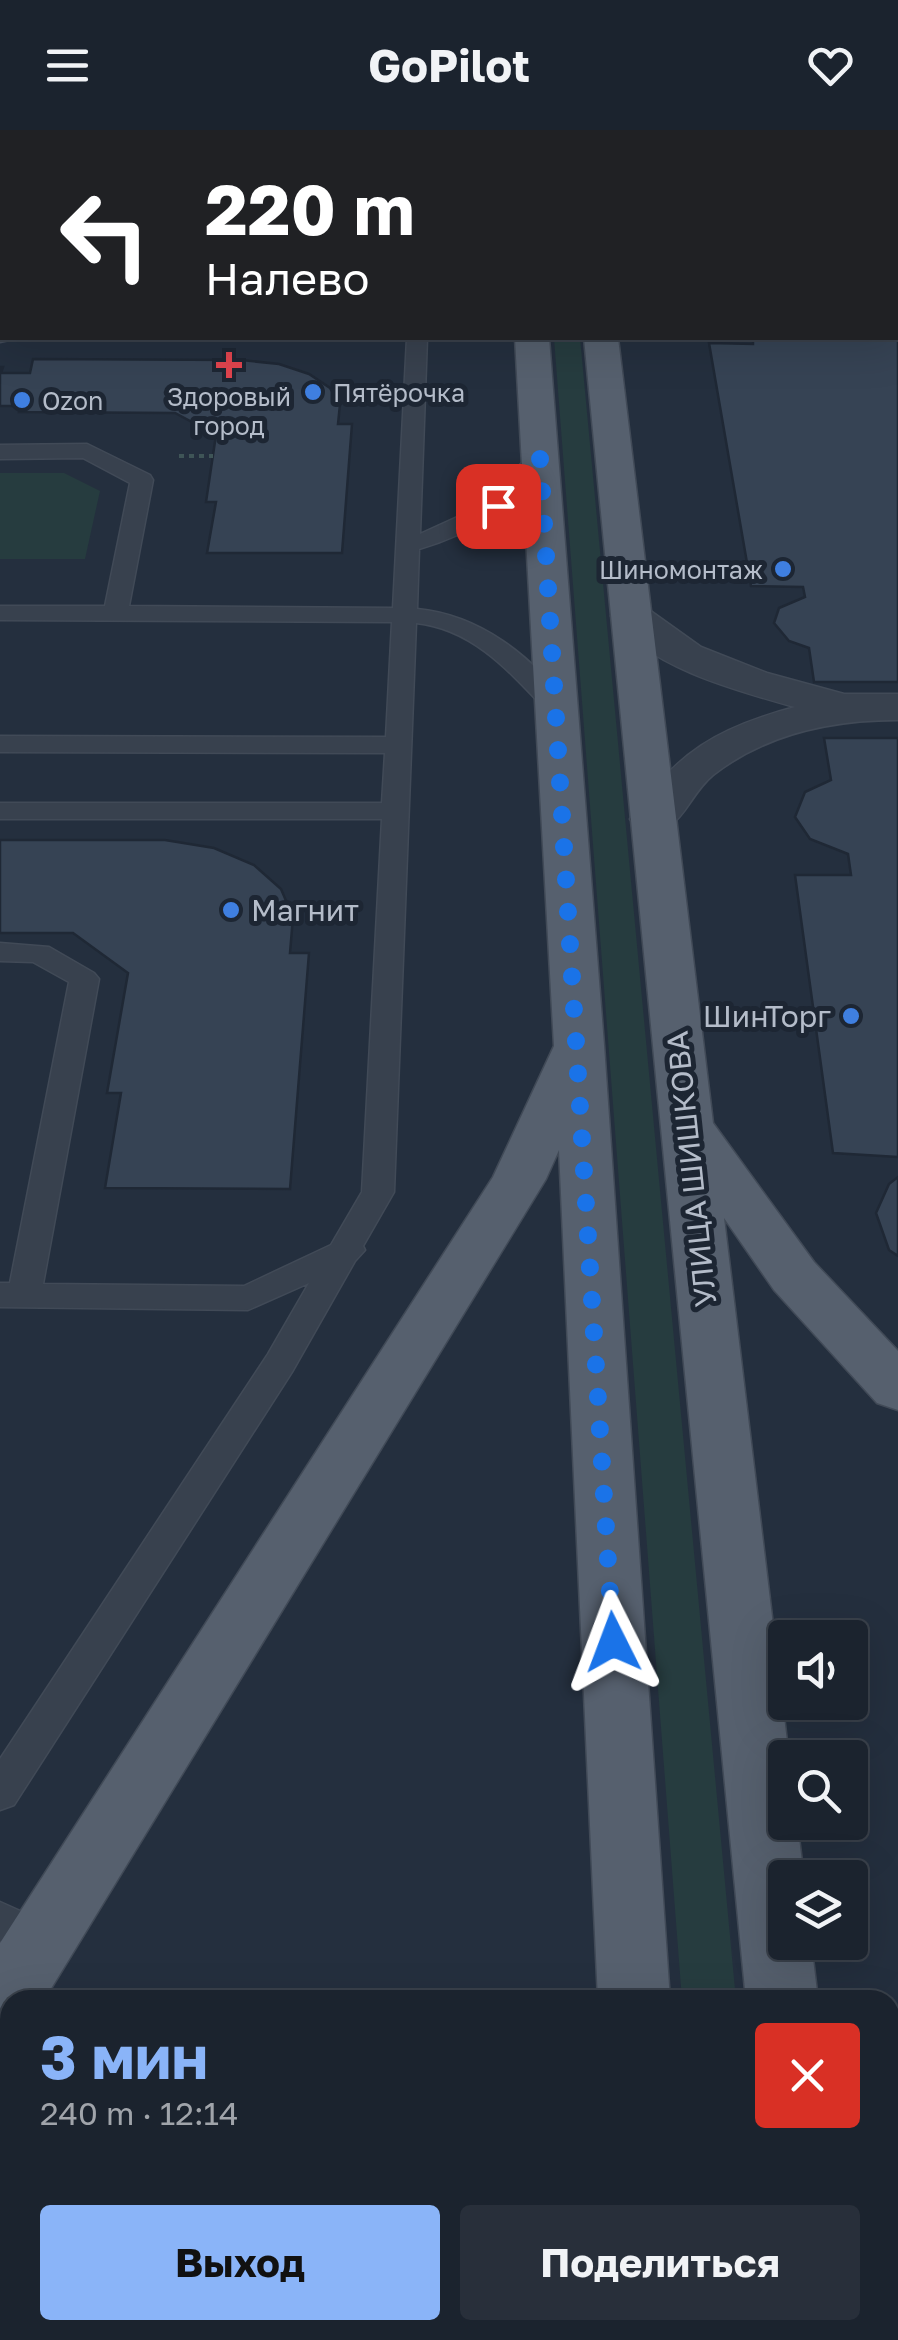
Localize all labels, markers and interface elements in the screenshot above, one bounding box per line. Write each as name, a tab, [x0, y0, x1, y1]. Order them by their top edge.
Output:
icon: menu	[40, 38, 95, 93]
text: GoPilot	[368, 38, 530, 92]
icon: heart	[803, 38, 858, 93]
text: 220 m	[205, 166, 415, 250]
icon: left	[40, 170, 170, 300]
text: Налево	[205, 251, 369, 305]
marker: Здоровый город	[218, 354, 240, 376]
place label: Пятёрочка	[333, 377, 465, 408]
place label: Здоровый город	[167, 381, 291, 441]
marker: Пятёрочка	[302, 381, 324, 403]
place label: Ozon	[42, 385, 103, 416]
marker: Ozon	[11, 389, 33, 411]
pin	[456, 464, 541, 549]
icon: arrive	[471, 479, 526, 534]
place label: Шиномонтаж	[599, 554, 763, 585]
marker: Шиномонтаж	[772, 558, 794, 580]
place label: Магнит	[251, 892, 359, 928]
marker: Магнит	[220, 899, 242, 921]
place label: ШинТорг	[703, 998, 831, 1034]
marker: ШинТорг	[840, 1005, 862, 1027]
street label: УЛИЦА ШИШКОВА	[659, 1029, 723, 1309]
position arrow	[561, 1590, 665, 1694]
map controls	[768, 1620, 868, 1960]
button: sound	[768, 1620, 868, 1720]
button: search	[768, 1740, 868, 1840]
button: layers	[768, 1860, 868, 1960]
text: 3 мин	[40, 2020, 208, 2092]
button: close	[755, 2023, 860, 2128]
text: 240 m · 12:14	[40, 2094, 239, 2132]
button: Выход	[40, 2205, 440, 2320]
button: Поделиться	[460, 2205, 860, 2320]

